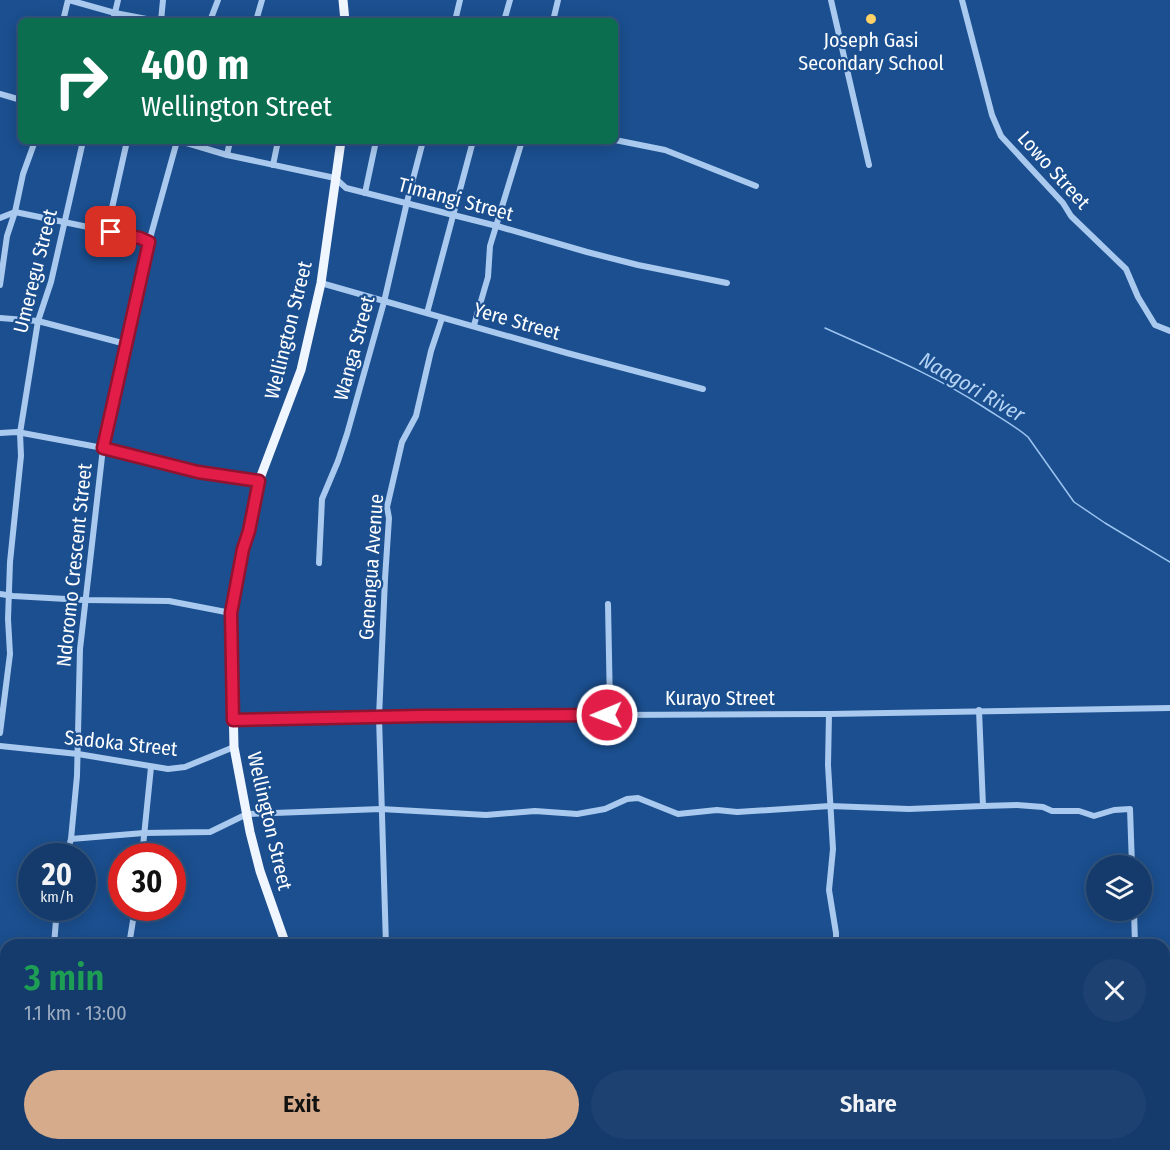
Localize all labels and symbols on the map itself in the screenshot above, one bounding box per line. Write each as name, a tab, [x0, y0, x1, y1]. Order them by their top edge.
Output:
marker: Joseph Gasi Secondary School	[864, 12, 878, 26]
place label: Joseph Gasi Secondary School	[798, 28, 944, 75]
street label: Lowo Street	[1013, 126, 1095, 214]
street label: Timangi Street	[396, 172, 517, 226]
street label: Umeregu Street	[8, 206, 62, 335]
pin	[85, 206, 136, 257]
street label: Wellington Street	[259, 258, 317, 401]
street label: Wanga Street	[329, 293, 380, 403]
street label: Yere Street	[471, 297, 563, 345]
water label: Naagori River	[915, 346, 1030, 428]
street label: Ndoromo Crescent Street	[51, 462, 97, 668]
street label: Genengua Avenue	[354, 493, 388, 641]
position arrow	[575, 683, 639, 747]
street label: Kurayo Street	[665, 686, 775, 710]
street label: Sadoka Street	[63, 725, 179, 761]
street label: Wellington Street	[242, 749, 298, 893]
speed limit sign: 30	[108, 843, 186, 921]

